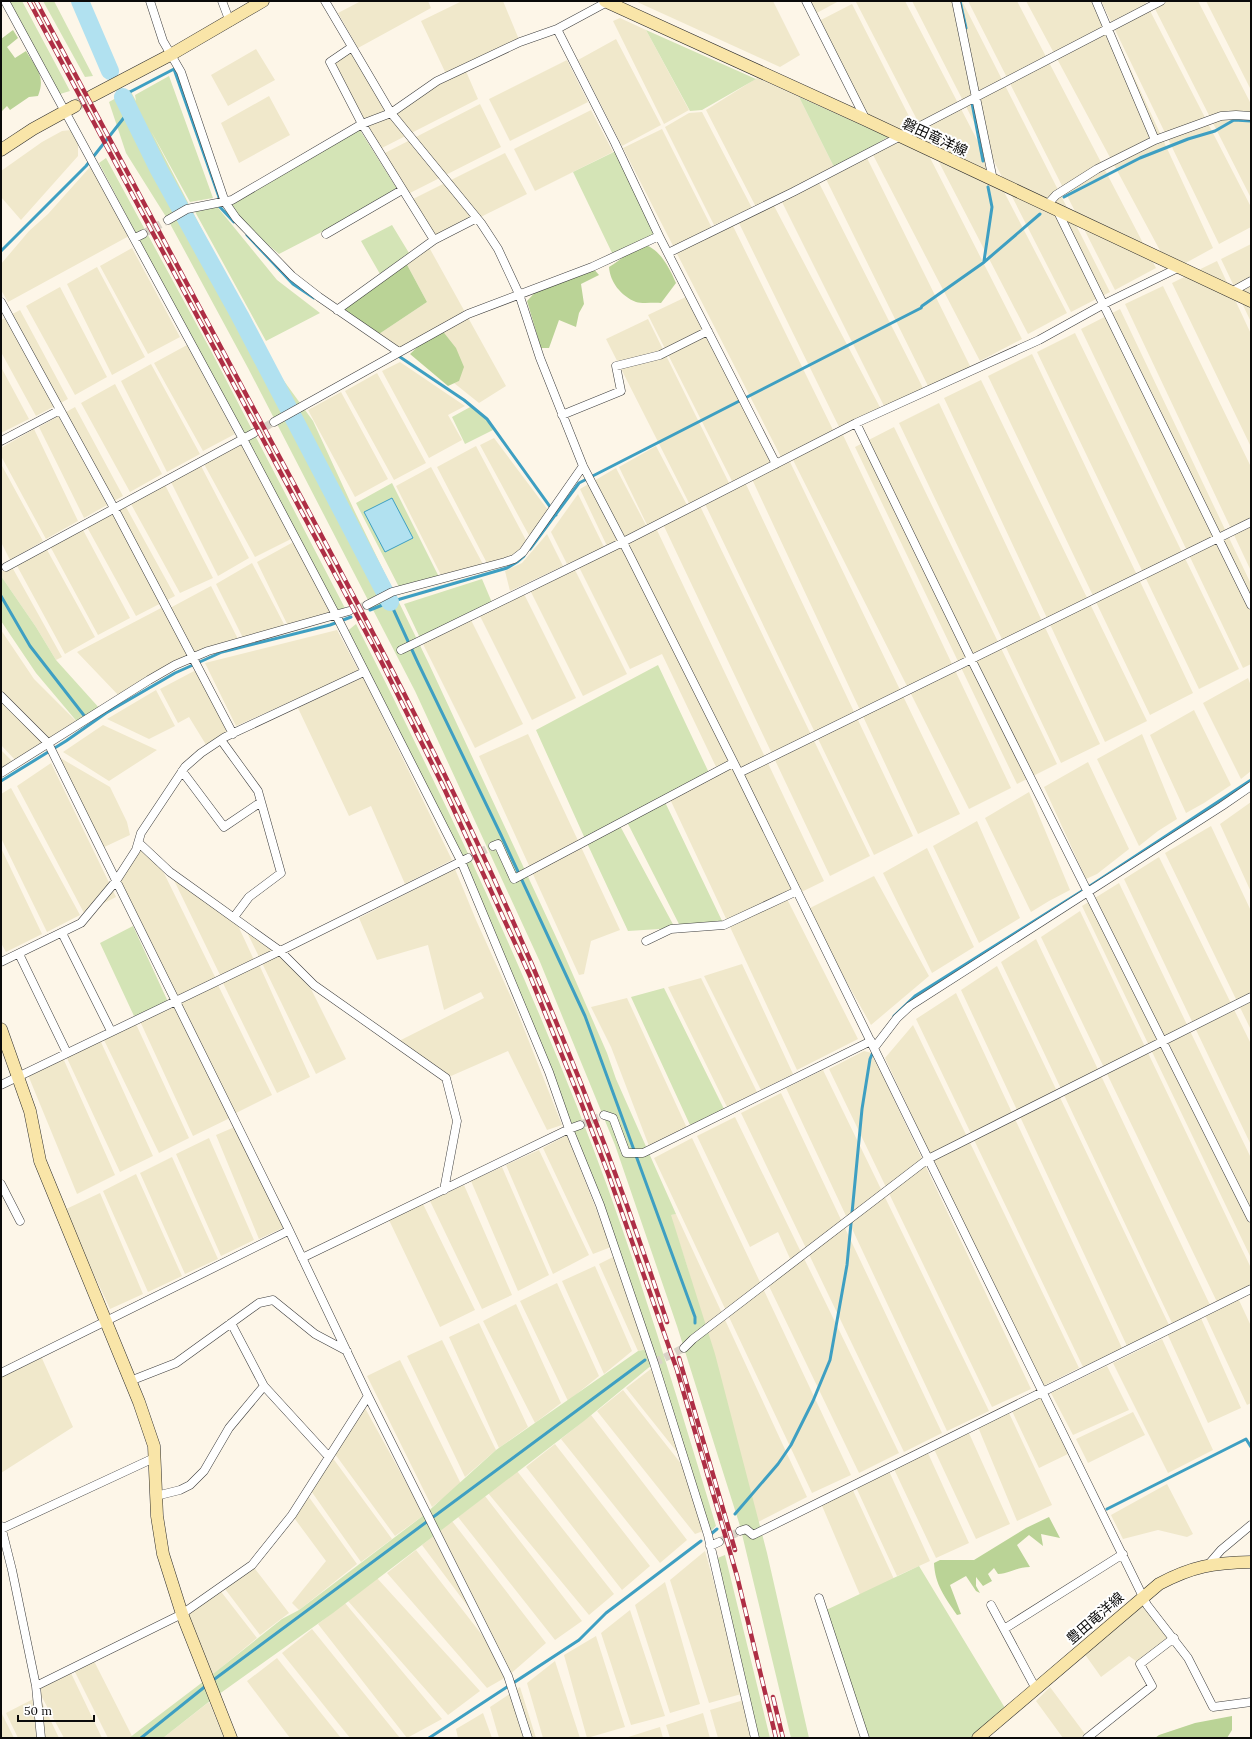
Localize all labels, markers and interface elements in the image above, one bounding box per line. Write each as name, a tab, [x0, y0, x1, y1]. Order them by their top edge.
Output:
street label: 磐田竜洋線	[899, 114, 971, 160]
street label: 豊田竜洋線	[1063, 1588, 1127, 1648]
scale bar	[18, 1697, 94, 1723]
text: 50 m	[24, 1703, 52, 1718]

